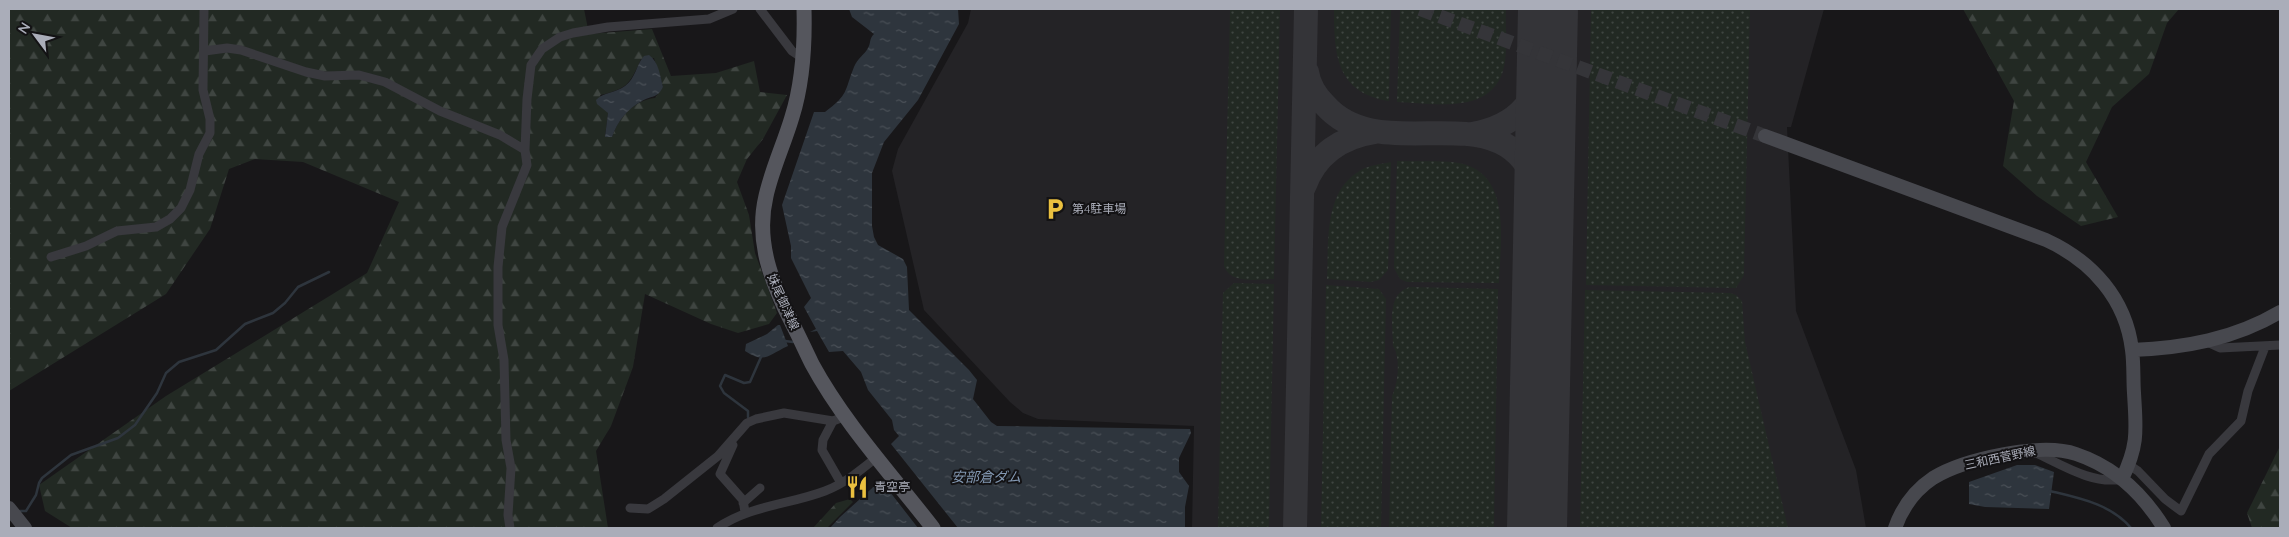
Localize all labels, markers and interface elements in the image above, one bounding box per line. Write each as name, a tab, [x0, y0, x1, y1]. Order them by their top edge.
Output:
north arrow	[10, 10, 60, 60]
text: N	[14, 19, 34, 37]
parking icon: 第4駐車場	[1042, 196, 1068, 222]
place label: 第4駐車場	[1072, 201, 1126, 216]
street label: 妹尾御津線	[764, 271, 803, 332]
street label: 三和西菅野線	[1963, 443, 2037, 472]
water label: 安部倉ダム	[951, 468, 1021, 486]
restaurant icon: 青空亭	[844, 474, 870, 500]
place label: 青空亭	[874, 479, 910, 494]

